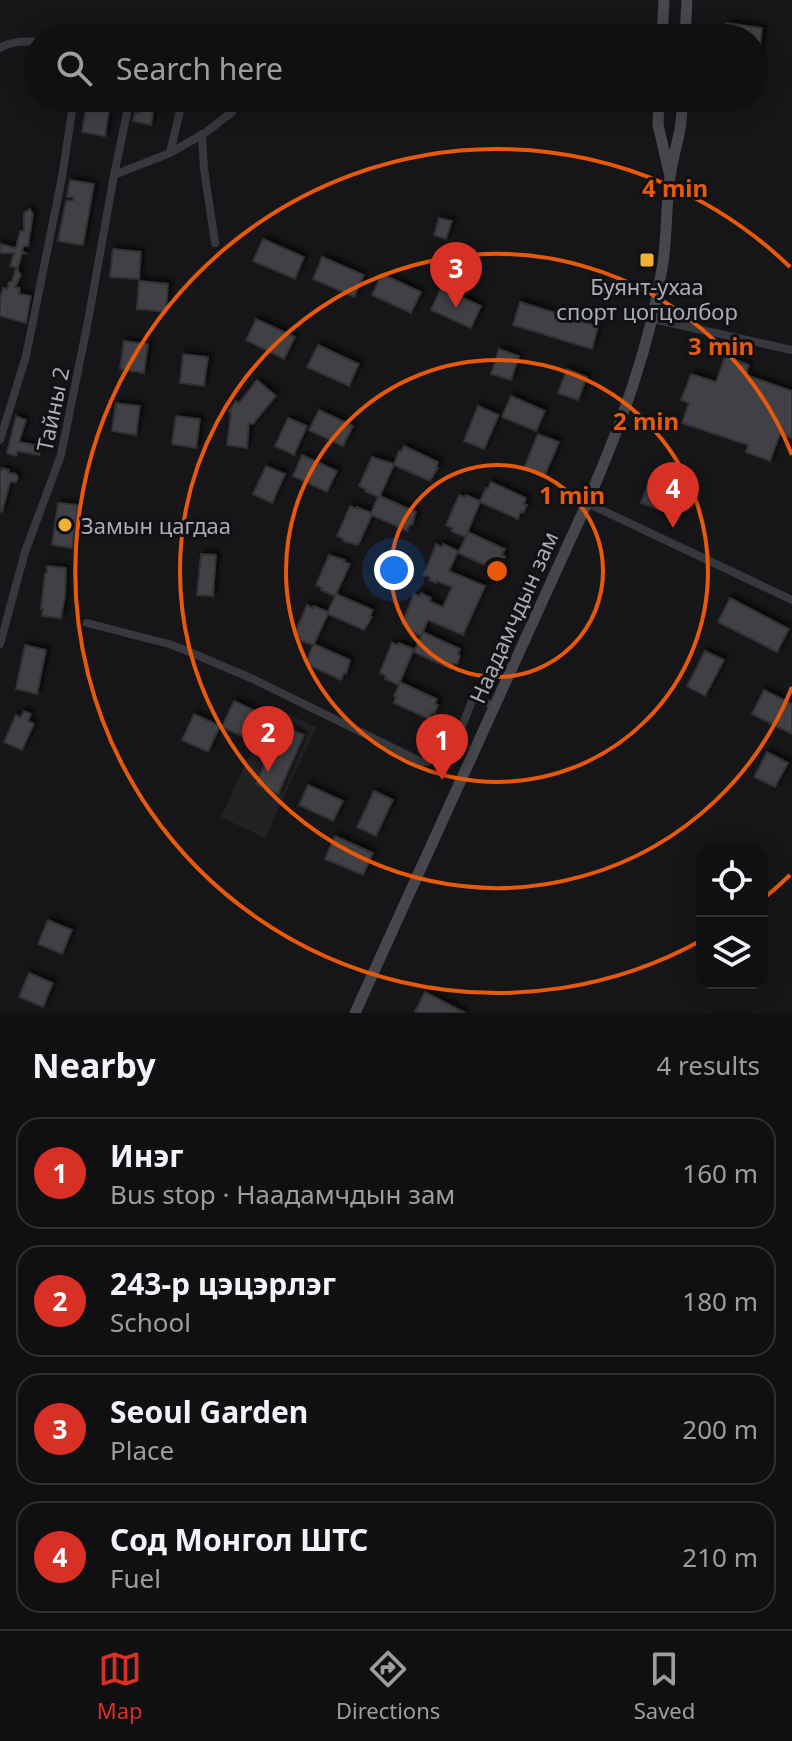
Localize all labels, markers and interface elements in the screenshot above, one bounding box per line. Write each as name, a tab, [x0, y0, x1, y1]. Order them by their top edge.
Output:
search box	[24, 24, 768, 112]
icon: search	[52, 46, 96, 90]
text: Search here	[116, 48, 283, 89]
text: 4 min	[642, 171, 708, 204]
pin: 3	[430, 242, 482, 308]
marker: Буянт-ухаа спорт цогцолбор	[638, 251, 656, 269]
place label: Буянт-ухаа спорт цогцолбор	[556, 271, 738, 326]
text: 3 min	[688, 329, 754, 362]
street label: Тайны 2	[28, 364, 76, 454]
text: 2 min	[613, 404, 679, 437]
pin: 4	[647, 462, 699, 528]
text: 1 min	[539, 478, 605, 511]
place label: Замын цагдаа	[81, 510, 231, 540]
marker: Замын цагдаа	[56, 516, 74, 534]
street label: Наадамчдын зам	[462, 526, 564, 708]
your location	[374, 550, 414, 590]
centre of rings	[483, 557, 511, 585]
pin: 2	[242, 706, 294, 772]
pin: 1	[416, 714, 468, 780]
map controls	[696, 845, 768, 989]
button: locate	[696, 845, 768, 917]
button: layers	[696, 917, 768, 989]
text: Nearby	[32, 1042, 156, 1088]
text: 4 results	[656, 1047, 760, 1083]
text: Инэг	[110, 1135, 183, 1176]
text: 1	[53, 1155, 67, 1191]
text: 160 m	[682, 1155, 758, 1191]
text: Bus stop · Наадамчдын зам	[110, 1176, 455, 1212]
text: 243-р цэцэрлэг	[110, 1263, 336, 1304]
text: 2	[53, 1283, 67, 1319]
text: 180 m	[682, 1283, 758, 1319]
text: School	[110, 1304, 191, 1340]
text: Seoul Garden	[110, 1391, 308, 1432]
text: 3	[53, 1411, 67, 1447]
text: 200 m	[682, 1411, 758, 1447]
text: Place	[110, 1432, 174, 1468]
text: Сод Монгол ШТС	[110, 1519, 368, 1560]
text: 4	[53, 1539, 67, 1575]
text: 210 m	[682, 1539, 758, 1575]
text: Fuel	[110, 1560, 161, 1596]
tab: Map	[97, 1647, 143, 1725]
tab: Directions	[336, 1647, 440, 1725]
tab: Saved	[634, 1647, 695, 1725]

